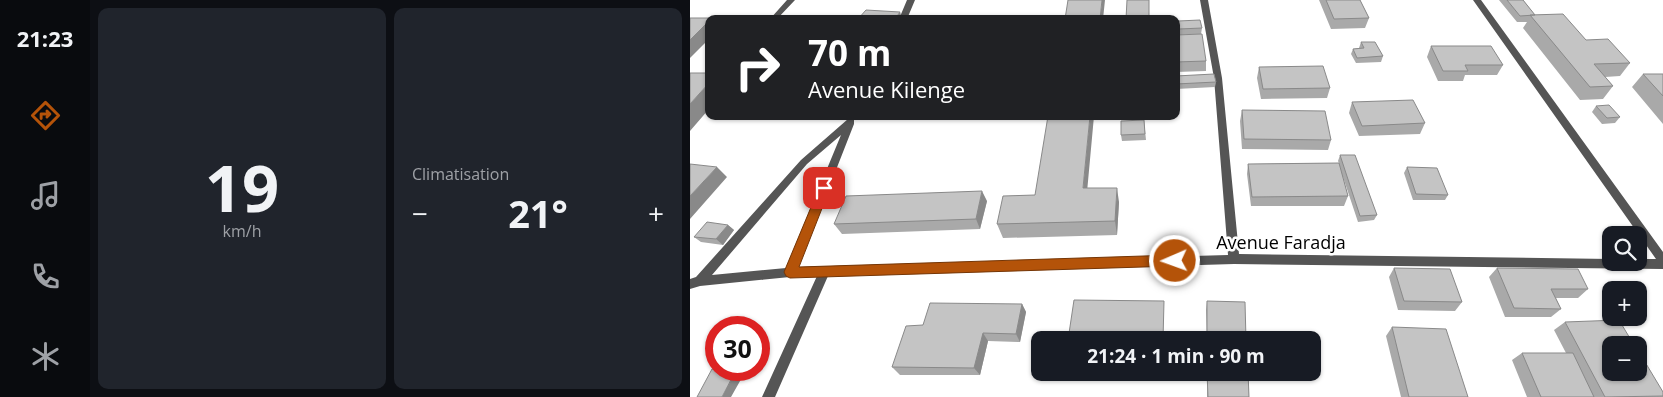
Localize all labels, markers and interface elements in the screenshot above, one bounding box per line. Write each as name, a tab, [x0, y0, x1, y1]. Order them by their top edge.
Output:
text: 21:23	[17, 23, 73, 53]
text: 70 m	[808, 29, 891, 76]
icon: right	[725, 35, 790, 100]
text: Avenue Kilenge	[808, 74, 965, 104]
icon: directions	[28, 98, 63, 133]
text: 19	[205, 143, 279, 231]
text: Climatisation	[412, 163, 509, 185]
pin	[803, 167, 845, 209]
icon: arrive	[810, 174, 838, 202]
icon: music	[28, 178, 63, 213]
text: 21°	[508, 187, 568, 239]
text: −	[412, 194, 428, 232]
text: +	[648, 194, 664, 232]
text: km/h	[223, 220, 261, 242]
map controls	[1602, 226, 1647, 381]
button: search	[1602, 226, 1647, 271]
street label: Avenue Faradja	[1216, 230, 1346, 254]
position arrow	[1148, 234, 1200, 286]
icon: phone	[28, 259, 63, 294]
button: +	[1602, 281, 1647, 326]
speed limit sign: 30	[705, 316, 770, 381]
button: −	[1602, 336, 1647, 381]
icon: climate	[28, 339, 63, 374]
text: 21:24 · 1 min · 90 m	[1087, 343, 1265, 369]

